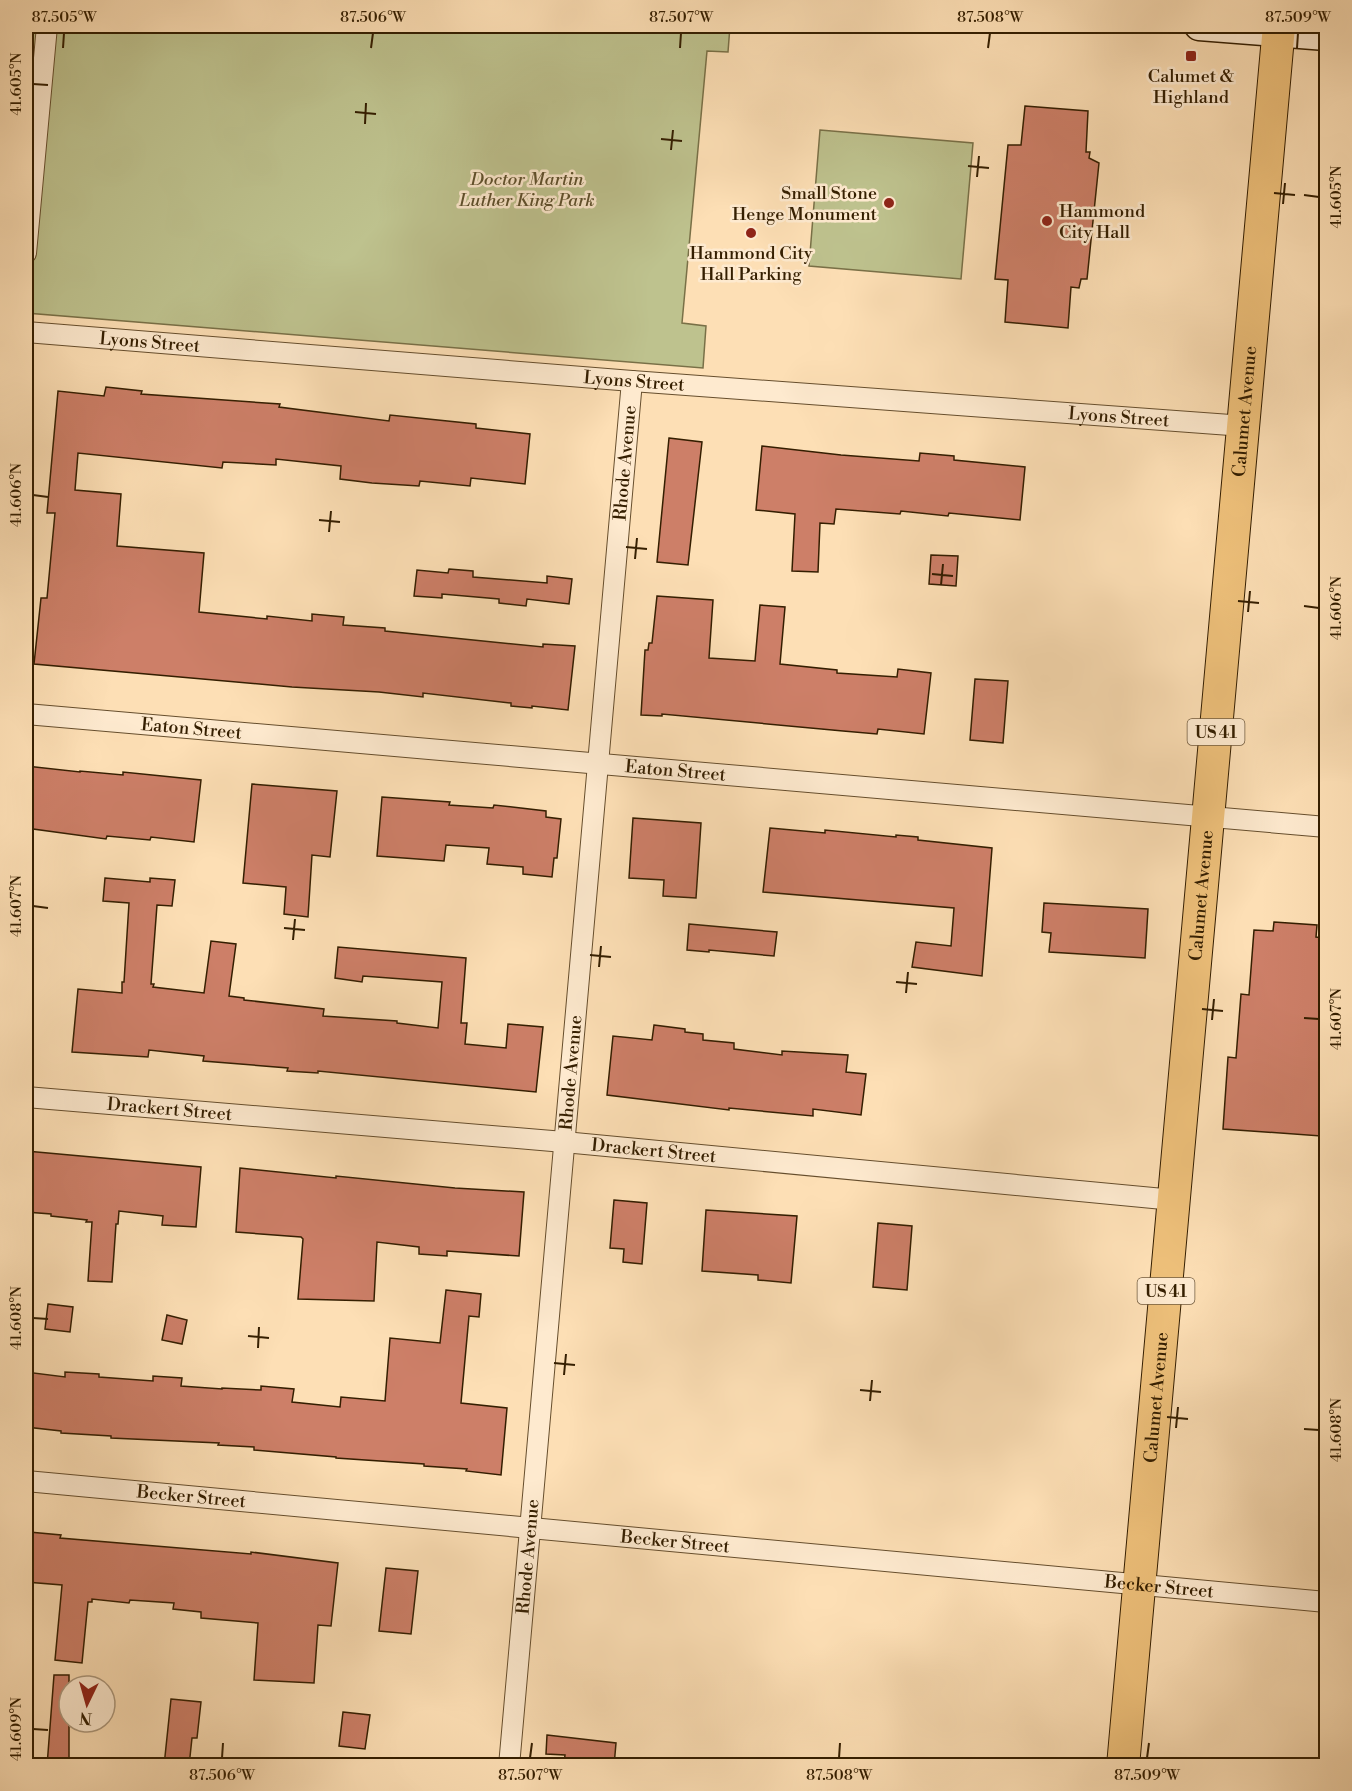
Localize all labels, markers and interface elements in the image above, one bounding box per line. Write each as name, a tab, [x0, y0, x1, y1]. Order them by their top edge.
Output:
text: 87.505°W	[31, 8, 97, 27]
text: 87.506°W	[340, 8, 406, 27]
text: 87.507°W	[649, 8, 713, 27]
text: 87.508°W	[957, 8, 1023, 27]
text: 87.509°W	[1265, 8, 1331, 27]
marker: Calumet & Highland	[1184, 49, 1198, 63]
text: 41.605°N	[7, 53, 26, 115]
place label: Calumet & Highland	[1148, 65, 1235, 109]
text: 41.605°N	[1327, 166, 1346, 228]
park label: Doctor Martin Luther King Park	[458, 168, 595, 212]
place label: Small Stone Henge Monument	[732, 182, 878, 226]
marker: Small Stone Henge Monument	[882, 196, 896, 210]
place label: Hammond City Hall	[1059, 200, 1146, 244]
marker: Hammond City Hall	[1040, 214, 1054, 228]
marker: Hammond City Hall Parking	[744, 226, 758, 240]
place label: Hammond City Hall Parking	[689, 242, 813, 286]
street label: Lyons Street	[98, 327, 202, 358]
street label: Calumet Avenue	[1228, 345, 1262, 478]
street label: Lyons Street	[583, 366, 686, 397]
street label: Lyons Street	[1067, 402, 1171, 433]
street label: Rhode Avenue	[609, 405, 642, 522]
text: 41.606°N	[7, 463, 26, 527]
text: 41.606°N	[1327, 576, 1346, 640]
street label: Eaton Street	[140, 713, 243, 745]
road number: US 41	[1188, 719, 1244, 745]
street label: Eaton Street	[624, 755, 728, 787]
street label: Calumet Avenue	[1184, 829, 1219, 962]
text: 41.607°N	[7, 875, 26, 937]
text: 41.607°N	[1327, 988, 1346, 1050]
street label: Rhode Avenue	[554, 1014, 588, 1131]
street label: Drackert Street	[106, 1093, 234, 1126]
street label: Drackert Street	[590, 1134, 718, 1168]
road number: US 41	[1138, 1278, 1194, 1304]
text: 41.608°N	[7, 1286, 26, 1350]
street label: Calumet Avenue	[1139, 1331, 1174, 1464]
text: 41.608°N	[1327, 1398, 1346, 1462]
street label: Becker Street	[135, 1480, 248, 1513]
street label: Rhode Avenue	[512, 1498, 545, 1616]
street label: Becker Street	[619, 1525, 731, 1559]
street label: Becker Street	[1102, 1570, 1215, 1604]
north arrow	[57, 1674, 117, 1734]
text: 41.609°N	[7, 1697, 26, 1761]
text: N	[78, 1707, 93, 1728]
text: 87.506°W	[189, 1766, 255, 1785]
text: 87.507°W	[498, 1766, 562, 1785]
text: 87.508°W	[806, 1766, 872, 1785]
text: 87.509°W	[1114, 1766, 1180, 1785]

